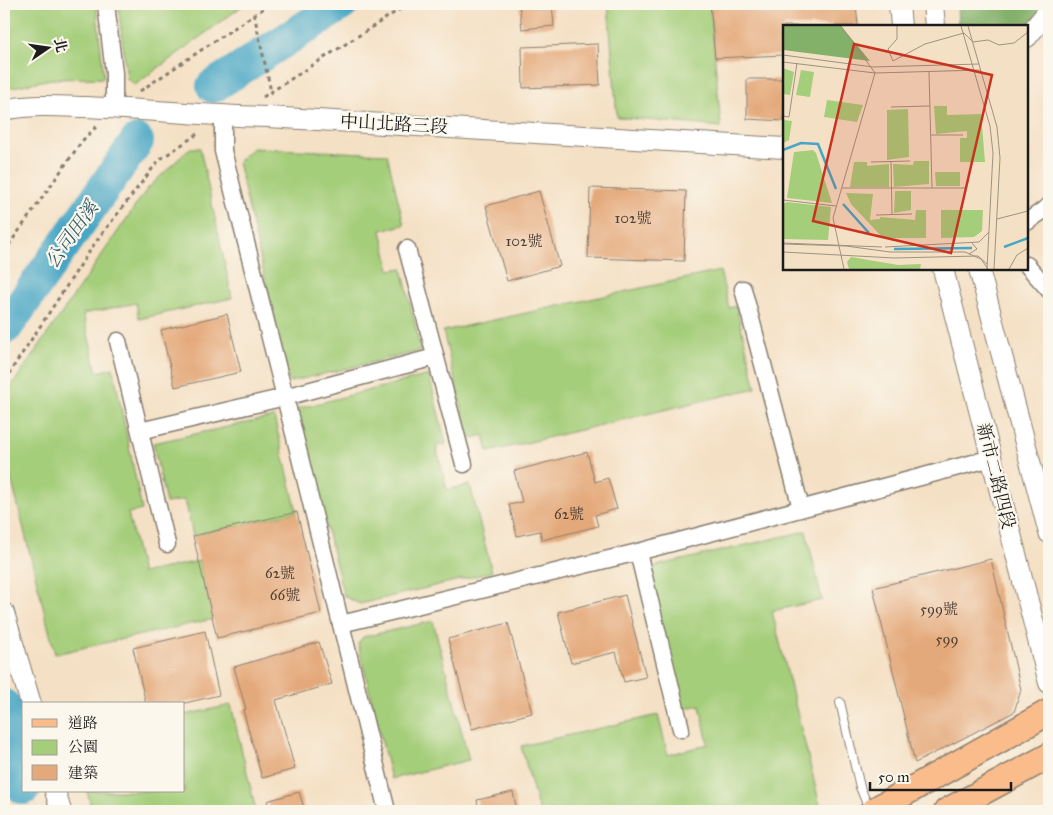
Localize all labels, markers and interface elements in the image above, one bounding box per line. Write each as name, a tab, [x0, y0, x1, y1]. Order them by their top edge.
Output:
north arrow	[22, 22, 72, 72]
inset map	[783, 25, 1028, 270]
text: 北	[50, 36, 70, 54]
street label: 中山北路三段	[339, 110, 449, 138]
water label: 公司田溪	[40, 195, 104, 272]
house number: 102號	[615, 209, 652, 227]
house number: 102號	[506, 232, 543, 250]
street label: 新市二路四段	[972, 421, 1020, 531]
house number: 62號	[554, 505, 584, 523]
house number: 62號	[265, 564, 295, 582]
house number: 66號	[270, 586, 300, 604]
house number: 599號	[920, 600, 958, 618]
house number: 599	[935, 630, 959, 648]
legend	[22, 702, 185, 792]
text: 道路	[68, 714, 98, 732]
text: 公園	[68, 738, 98, 756]
scale bar	[870, 760, 1012, 792]
text: 建築	[68, 764, 98, 782]
text: 50 m	[878, 768, 910, 786]

